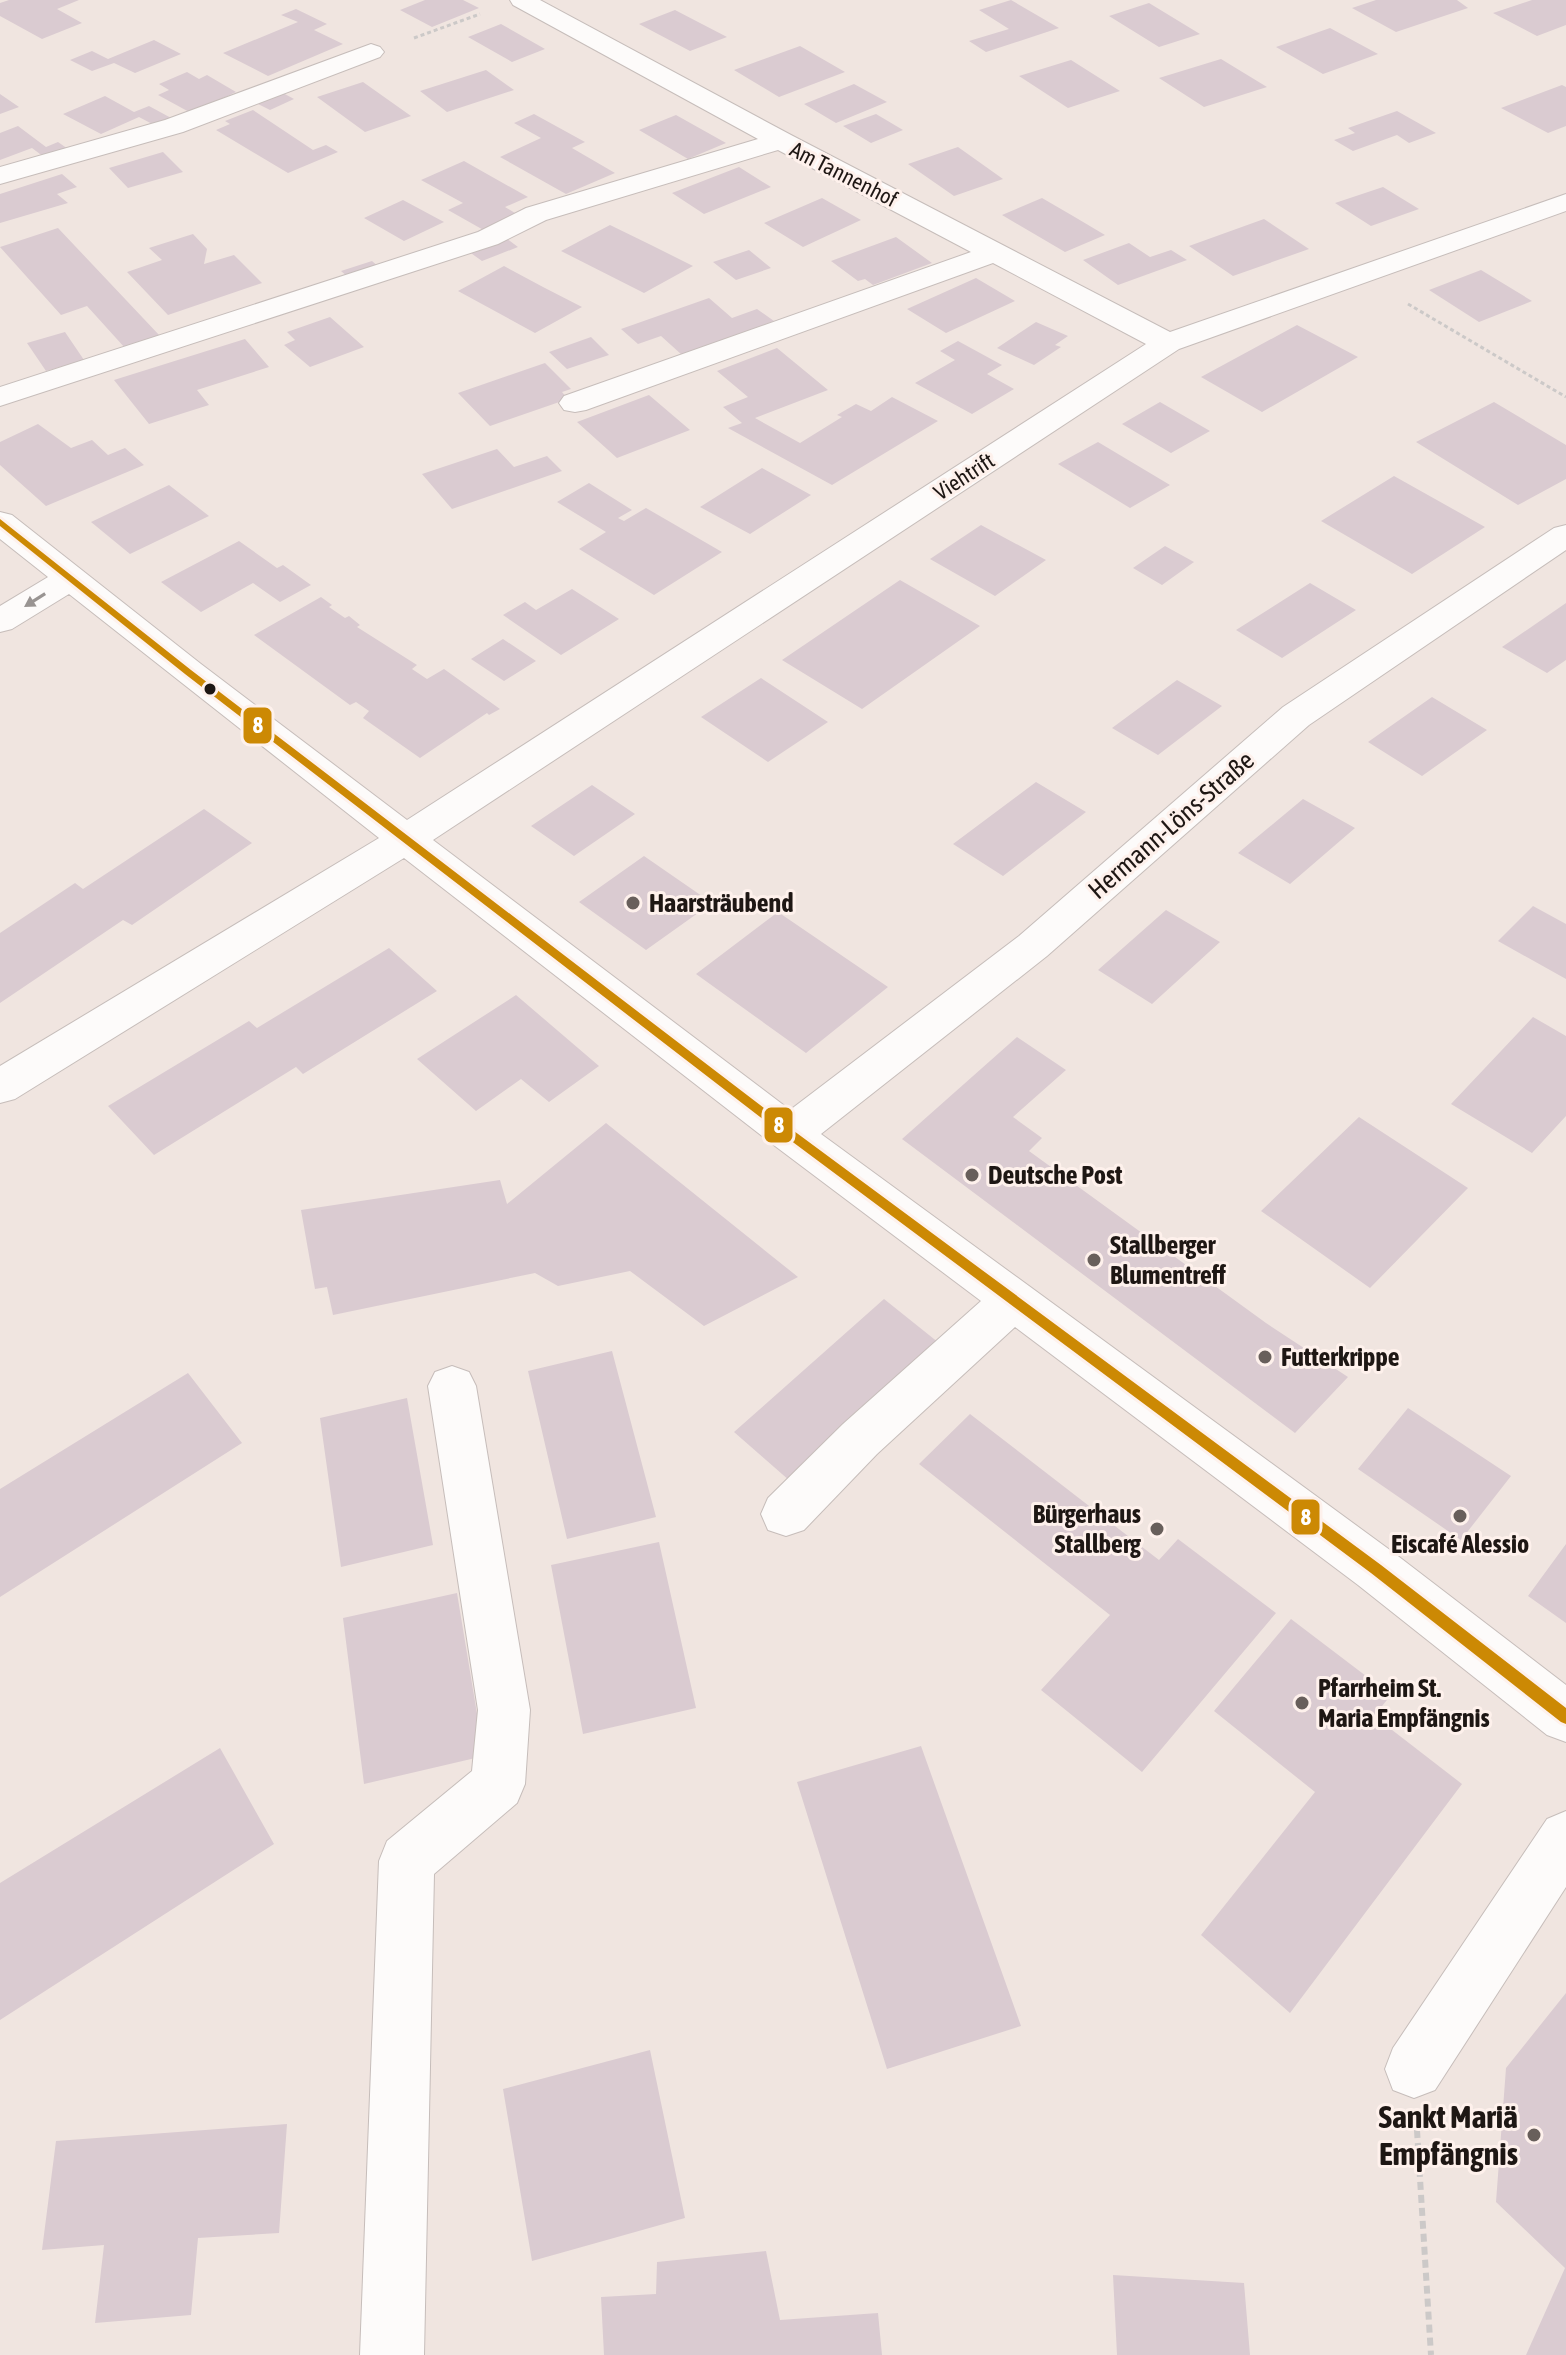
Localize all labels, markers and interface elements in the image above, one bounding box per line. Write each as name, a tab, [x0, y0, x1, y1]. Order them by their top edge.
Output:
street label: Am Tannenhof	[786, 136, 902, 212]
street label: Viehtrift	[929, 447, 999, 505]
one-way arrow	[23, 592, 46, 607]
unlabelled marker	[202, 681, 218, 697]
line badge: 8	[242, 706, 273, 745]
text: 8	[253, 712, 263, 738]
street label: Hermann-Löns-Straße	[1082, 745, 1260, 905]
place label: Haarsträubend	[649, 888, 793, 918]
marker: Haarsträubend	[624, 894, 642, 912]
line badge: 8	[763, 1106, 794, 1144]
text: 8	[774, 1112, 784, 1138]
place label: Deutsche Post	[988, 1160, 1123, 1190]
marker: Deutsche Post	[963, 1166, 981, 1184]
place label: Stallberger Blumentreff	[1110, 1230, 1227, 1290]
marker: Stallberger Blumentreff	[1085, 1251, 1103, 1269]
place label: Futterkrippe	[1281, 1342, 1400, 1372]
marker: Futterkrippe	[1256, 1348, 1274, 1366]
line badge: 8	[1290, 1498, 1321, 1536]
place label: Bürgerhaus Stallberg	[1033, 1499, 1142, 1559]
text: 8	[1301, 1504, 1311, 1530]
marker: Eiscafé Alessio	[1451, 1507, 1469, 1525]
marker: Bürgerhaus Stallberg	[1148, 1520, 1166, 1538]
place label: Eiscafé Alessio	[1391, 1529, 1529, 1559]
place label: Pfarrheim St. Maria Empfängnis	[1318, 1673, 1490, 1733]
marker: Pfarrheim St. Maria Empfängnis	[1293, 1694, 1311, 1712]
place label: Sankt Mariä Empfängnis	[1378, 2098, 1518, 2172]
marker: Sankt Mariä Empfängnis	[1525, 2126, 1543, 2144]

